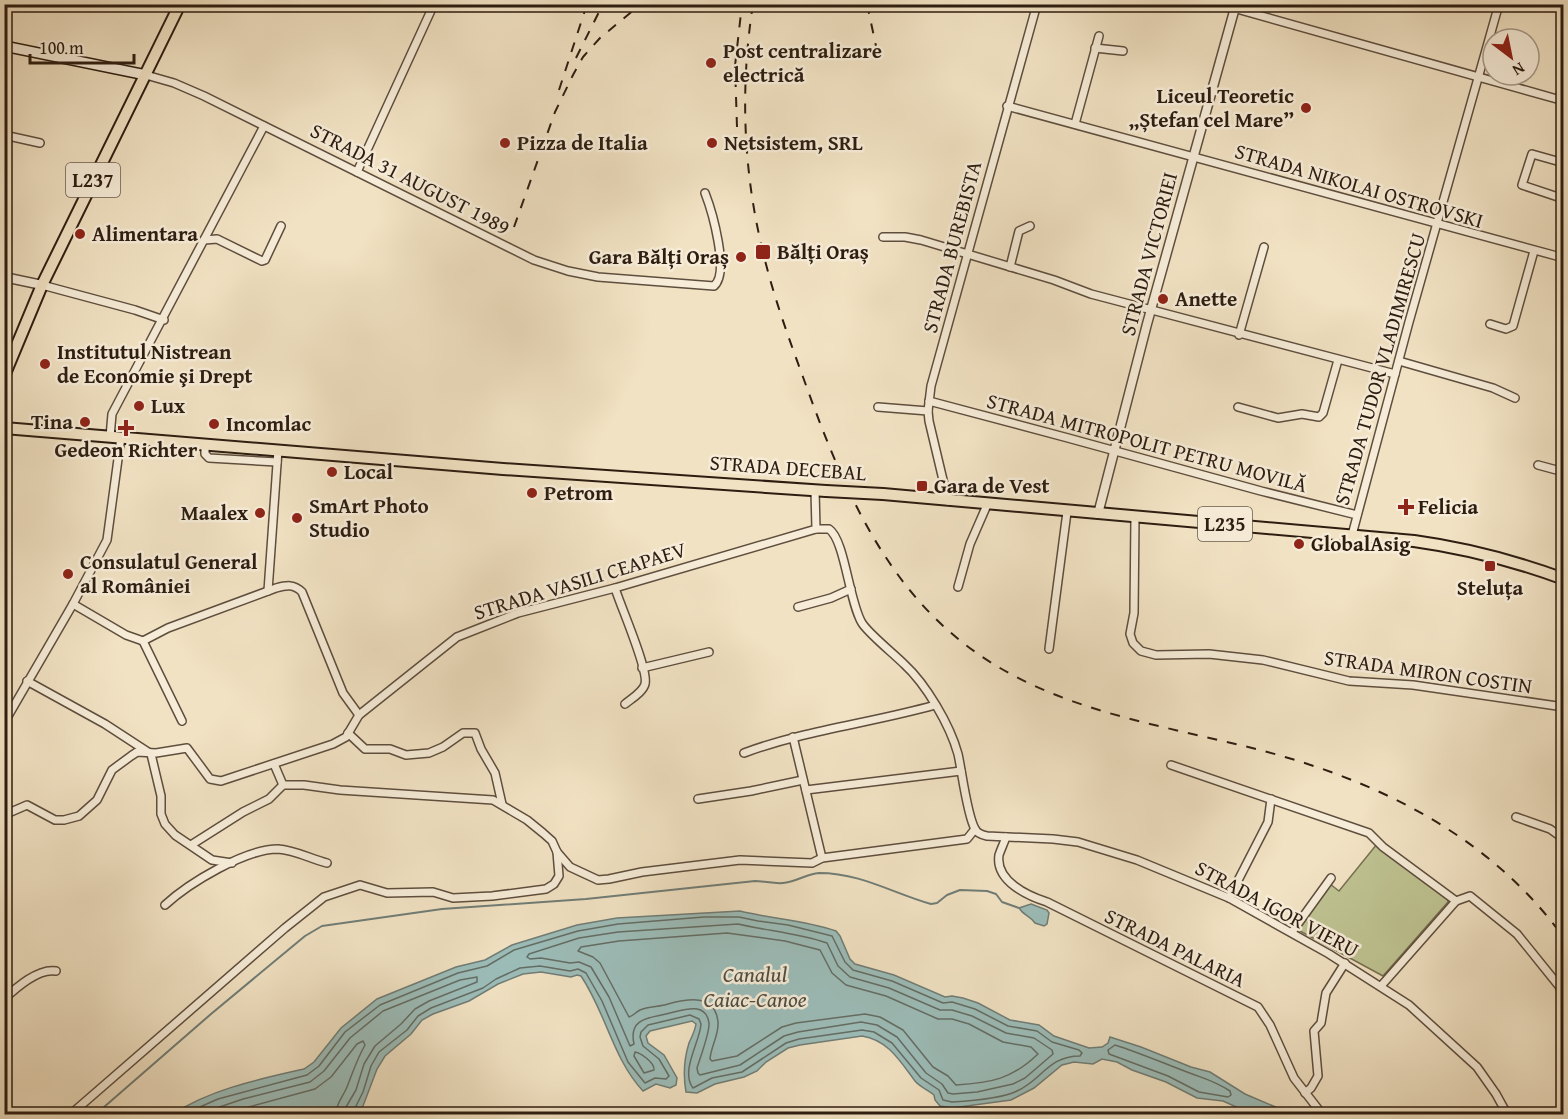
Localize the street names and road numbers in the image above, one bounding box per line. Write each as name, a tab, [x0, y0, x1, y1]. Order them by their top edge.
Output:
street label: STRADA 31 AUGUST 1989	[305, 115, 515, 242]
street label: STRADA NIKOLAI OSTROVSKI	[1231, 135, 1487, 236]
street label: STRADA BUREBISTA	[914, 157, 989, 336]
road number: L237	[66, 163, 120, 197]
street label: STRADA VICTORIEI	[1112, 169, 1185, 339]
street label: STRADA TUDOR VLADIMIRESCU	[1326, 229, 1433, 509]
street label: STRADA MITROPOLIT PETRU MOVILĂ	[983, 385, 1311, 500]
street label: STRADA DECEBAL	[709, 447, 867, 488]
road number: L235	[1198, 507, 1252, 541]
street label: STRADA VASILI CEAPAEV	[470, 533, 690, 628]
street label: STRADA MIRON COSTIN	[1322, 642, 1534, 701]
street label: STRADA IGOR VIERU	[1190, 852, 1365, 965]
street label: STRADA PALARIA	[1099, 900, 1251, 995]

